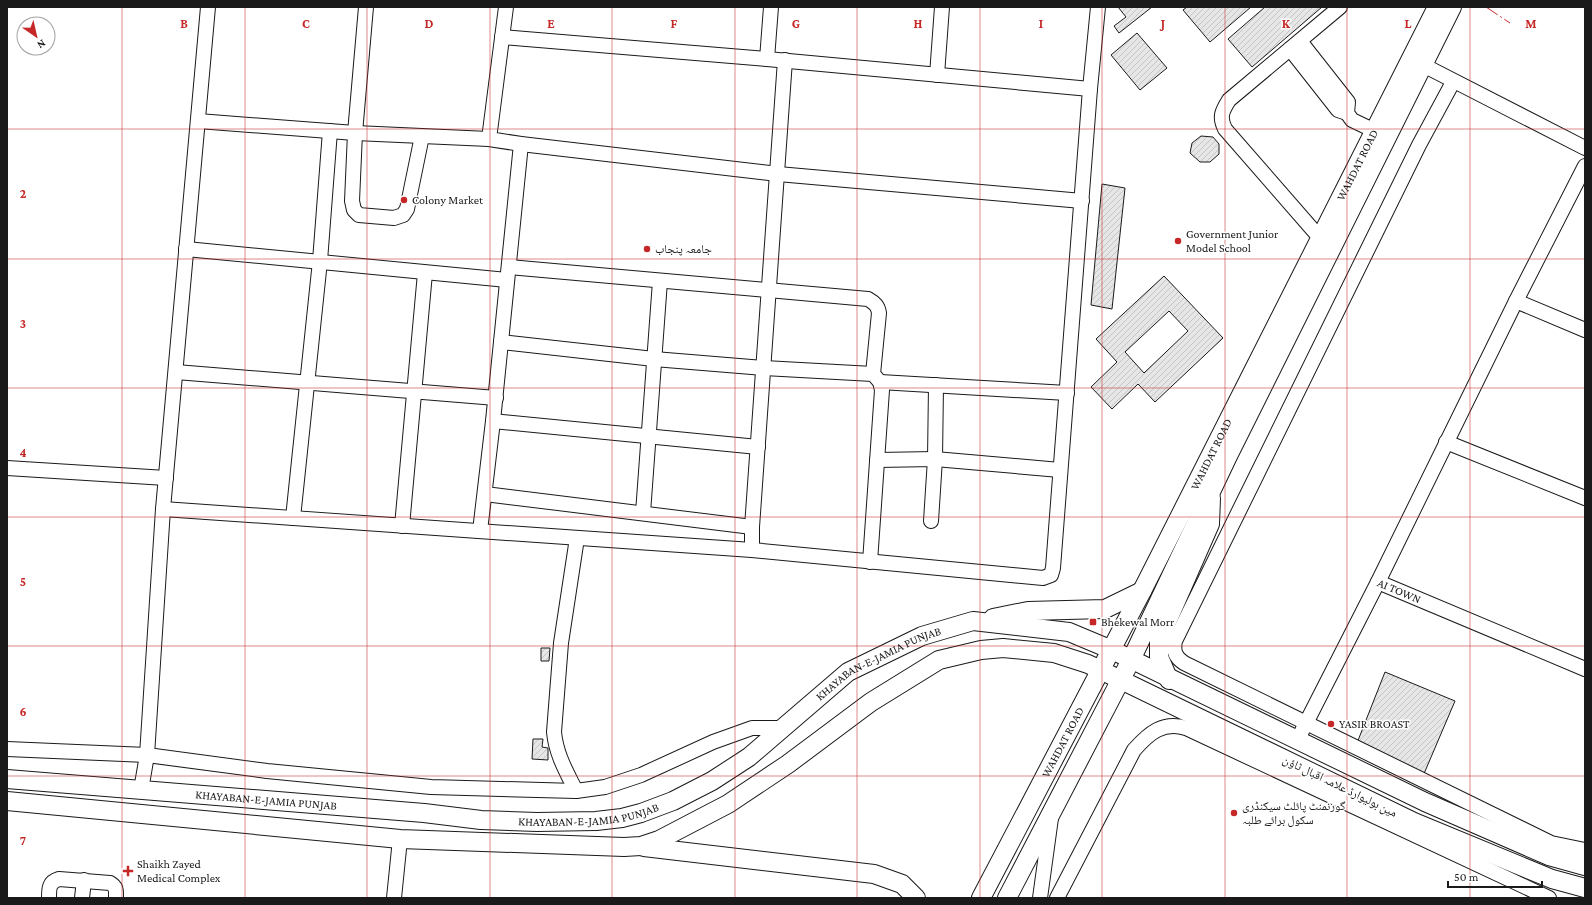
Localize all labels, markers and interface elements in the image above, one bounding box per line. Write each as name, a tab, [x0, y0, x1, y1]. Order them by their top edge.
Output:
north arrow	[16, 16, 56, 56]
text: B	[180, 16, 188, 31]
text: C	[302, 16, 310, 31]
text: D	[425, 16, 434, 31]
text: E	[547, 16, 555, 31]
text: F	[671, 16, 678, 31]
text: G	[792, 16, 800, 31]
text: H	[914, 16, 923, 31]
text: I	[1039, 16, 1043, 31]
text: J	[1159, 16, 1165, 31]
text: K	[1282, 16, 1291, 31]
text: L	[1405, 16, 1412, 31]
text: M	[1525, 16, 1537, 31]
text: N	[35, 37, 48, 52]
street label: WAHDAT ROAD	[1333, 127, 1381, 203]
text: 2	[20, 186, 27, 201]
place label: Colony Market	[412, 193, 484, 207]
marker: Colony Market	[399, 195, 409, 205]
place label: Government Junior Model School	[1186, 227, 1279, 255]
marker: Government Junior Model School	[1173, 236, 1183, 246]
place label: جامعہ پنجاب	[655, 242, 712, 256]
marker: جامعہ پنجاب	[642, 244, 652, 254]
text: 3	[20, 316, 26, 331]
street label: WAHDAT ROAD	[1187, 416, 1235, 492]
text: 4	[19, 445, 27, 460]
text: 5	[20, 574, 26, 589]
street label: AI TOWN	[1375, 576, 1423, 606]
place label: Bhekewal Morr	[1101, 615, 1175, 629]
marker: Bhekewal Morr	[1088, 617, 1098, 627]
street label: KHAYABAN-E-JAMIA PUNJAB	[813, 624, 943, 704]
text: 6	[19, 704, 27, 719]
street label: WAHDAT ROAD	[1038, 704, 1087, 780]
place label: YASIR BROAST	[1339, 717, 1410, 731]
marker: YASIR BROAST	[1326, 719, 1336, 729]
street label: مین بولیوارڈ علامہ اقبال ٹاؤن	[1280, 752, 1399, 820]
street label: KHAYABAN-E-JAMIA PUNJAB	[195, 787, 338, 813]
place label: گورنمنٹ پائلٹ سیکنڈری سکول برائے طلبہ	[1242, 799, 1345, 827]
street label: KHAYABAN-E-JAMIA PUNJAB	[518, 800, 661, 829]
marker: گورنمنٹ پائلٹ سیکنڈری سکول برائے طلبہ	[1229, 808, 1239, 818]
text: 7	[20, 833, 26, 848]
place label: Shaikh Zayed Medical Complex	[137, 857, 221, 885]
scale bar	[1448, 863, 1542, 889]
marker: Shaikh Zayed Medical Complex	[122, 865, 134, 877]
text: 50 m	[1454, 870, 1479, 884]

